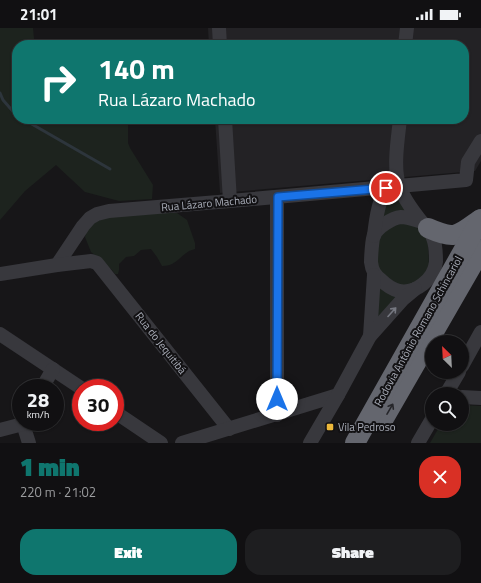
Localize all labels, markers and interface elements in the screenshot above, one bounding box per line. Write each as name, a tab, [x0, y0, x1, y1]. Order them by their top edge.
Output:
text: 21:01	[20, 3, 57, 26]
text: 140 m	[98, 47, 175, 90]
icon: right	[32, 56, 84, 108]
text: Rua Lázaro Machado	[98, 86, 256, 113]
pin	[369, 171, 403, 205]
icon: arrive	[375, 177, 397, 199]
street label: Rua Lázaro Machado	[160, 191, 258, 215]
street label: Rodovia Antônio Romano Schincariol	[370, 253, 466, 409]
one-way arrow	[387, 307, 397, 317]
street label: Rua do Jequitibá	[132, 309, 191, 378]
north arrow	[425, 335, 469, 379]
map controls	[425, 335, 469, 431]
position arrow	[256, 378, 298, 420]
speed limit sign: 30	[72, 379, 124, 431]
text: 28	[27, 384, 49, 415]
button: search	[425, 387, 469, 431]
one-way arrow	[386, 403, 394, 415]
text: km/h	[27, 407, 49, 422]
place label: Vila Pedroso	[338, 419, 396, 435]
marker: Vila Pedroso	[325, 422, 335, 432]
text: 1 min	[20, 449, 80, 485]
button: close	[419, 456, 461, 498]
text: 220 m · 21:02	[20, 482, 96, 502]
button: Exit	[20, 529, 237, 575]
button: Share	[245, 529, 461, 575]

